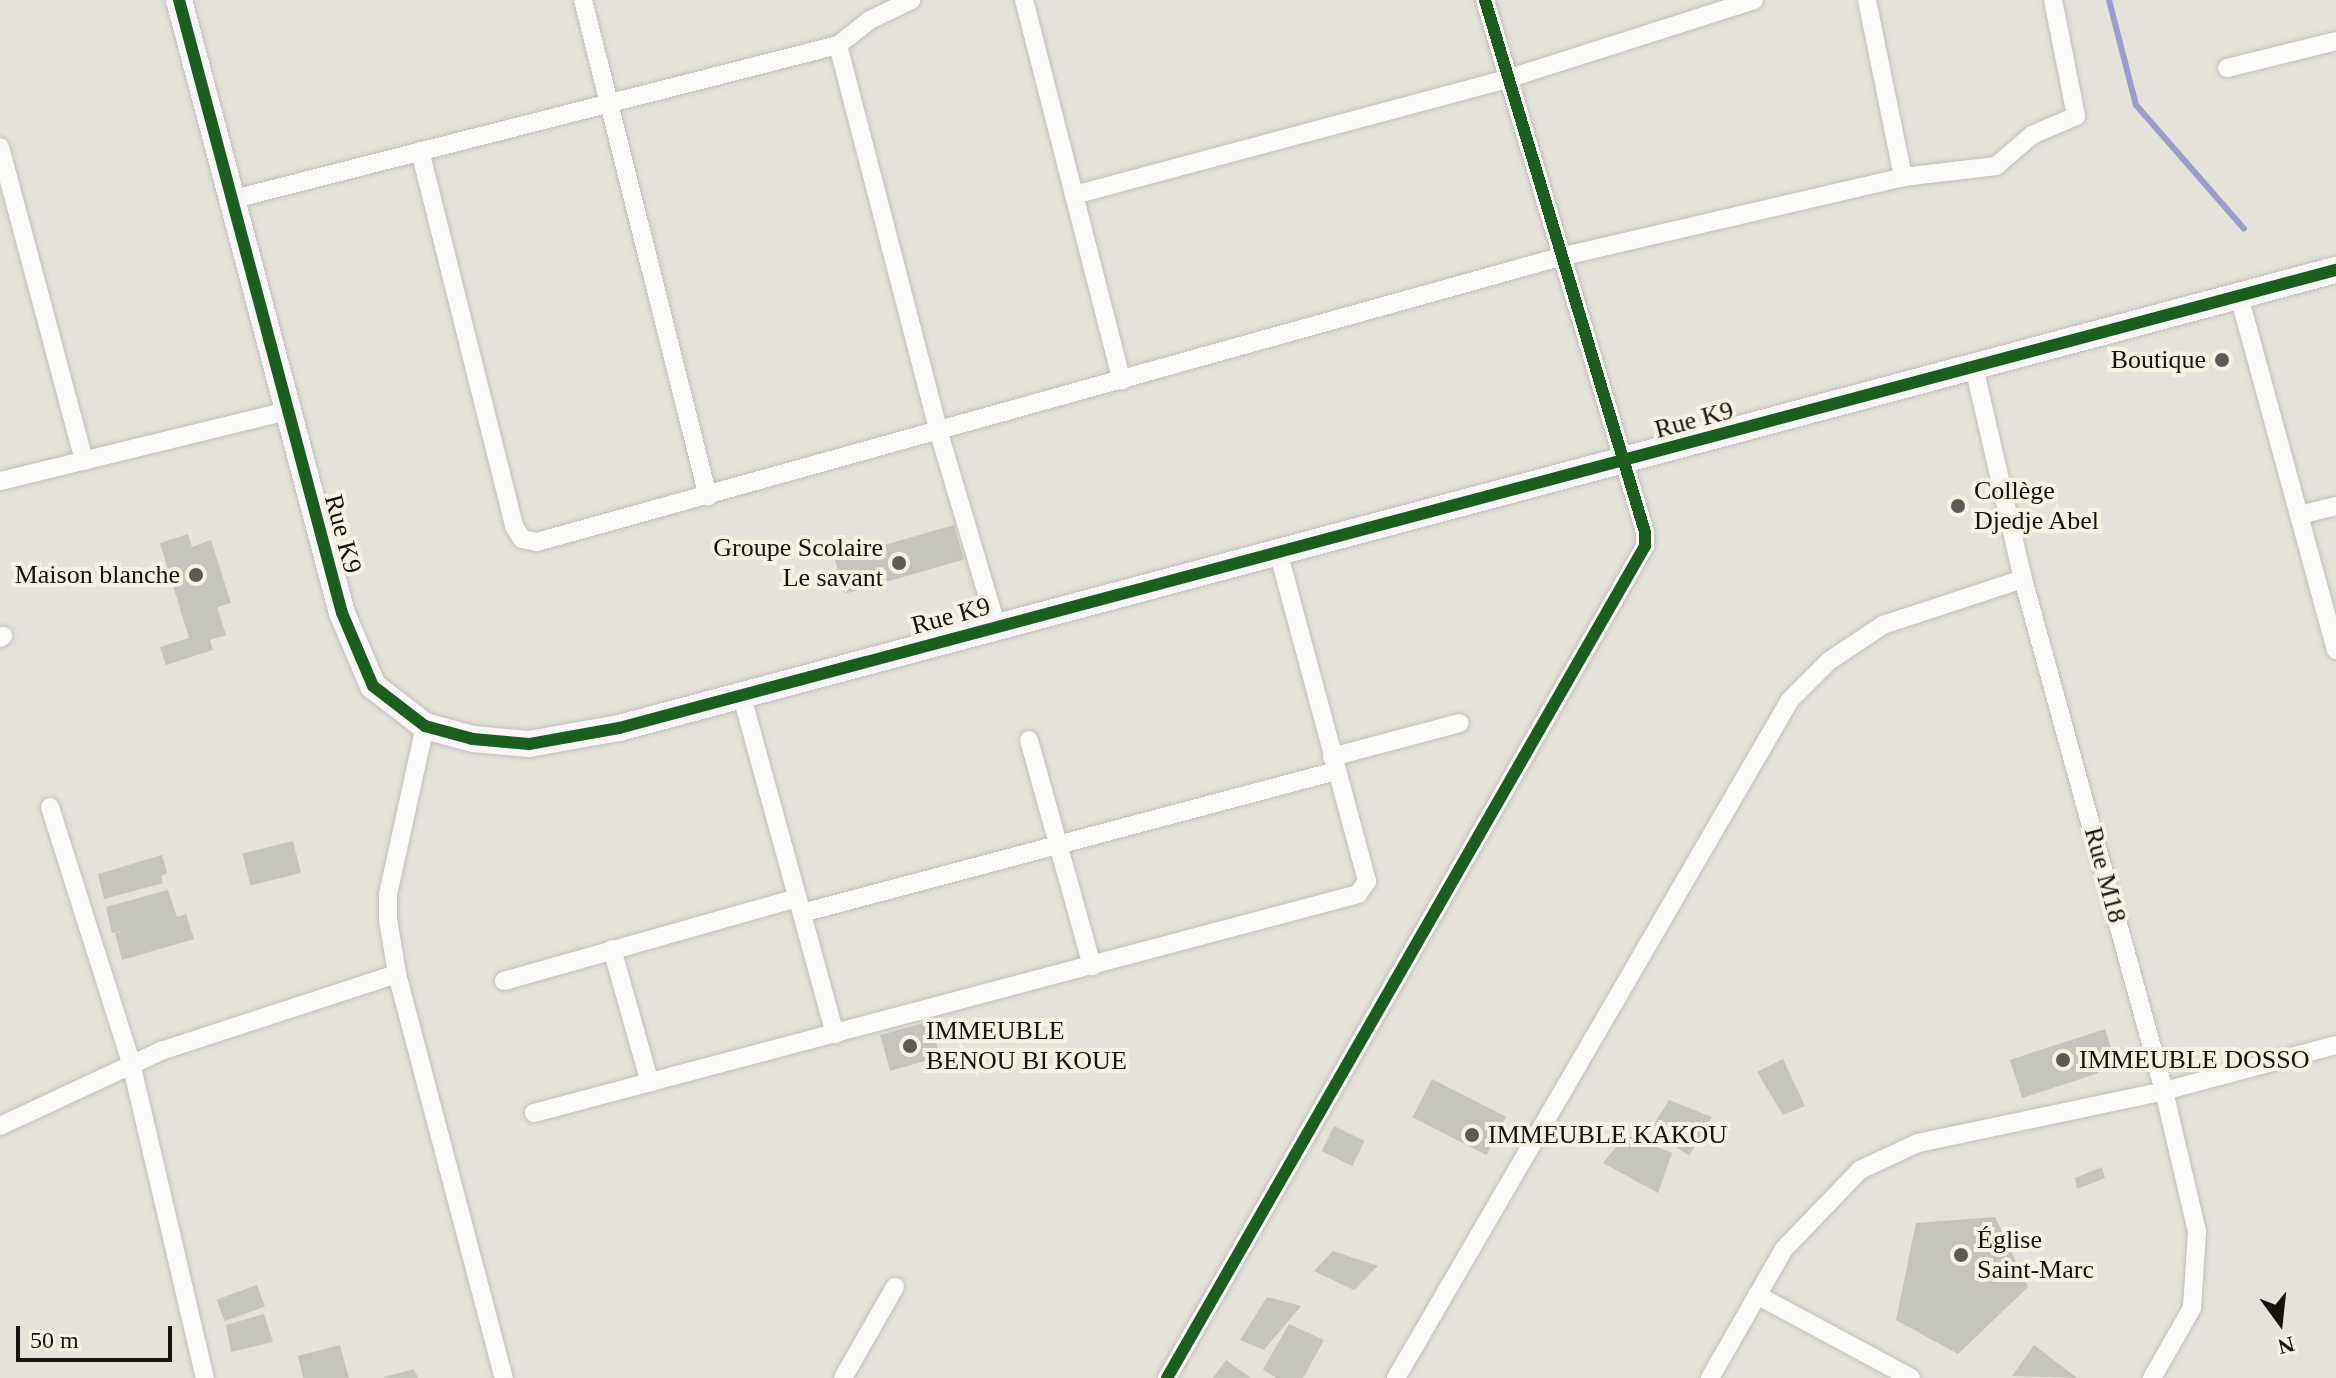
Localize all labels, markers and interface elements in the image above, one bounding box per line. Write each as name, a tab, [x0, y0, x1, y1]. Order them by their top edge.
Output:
place label: Boutique	[2111, 344, 2206, 376]
marker: Boutique	[2213, 351, 2231, 369]
street label: Rue K9	[1651, 395, 1737, 445]
place label: Collège Djedje Abel	[1974, 475, 2100, 536]
street label: Rue K9	[318, 491, 368, 577]
marker: Collège Djedje Abel	[1949, 497, 1967, 515]
place label: Groupe Scolaire Le savant	[713, 532, 883, 594]
marker: Groupe Scolaire Le savant	[890, 554, 908, 572]
place label: Maison blanche	[15, 559, 180, 591]
marker: Maison blanche	[187, 566, 205, 584]
street label: Rue K9	[908, 591, 994, 641]
street label: Rue M18	[2077, 824, 2133, 926]
place label: IMMEUBLE BENOU BI KOUE	[926, 1015, 1127, 1076]
marker: IMMEUBLE BENOU BI KOUE	[901, 1037, 919, 1055]
place label: IMMEUBLE DOSSO	[2079, 1044, 2309, 1076]
marker: IMMEUBLE DOSSO	[2054, 1051, 2072, 1069]
place label: IMMEUBLE KAKOU	[1488, 1119, 1727, 1151]
marker: IMMEUBLE KAKOU	[1463, 1126, 1481, 1144]
place label: Église Saint-Marc	[1977, 1224, 2094, 1286]
marker: Église Saint-Marc	[1952, 1246, 1970, 1264]
north arrow	[2240, 1282, 2320, 1362]
scale bar	[20, 1310, 176, 1360]
text: 50 m	[30, 1327, 79, 1353]
text: N	[2275, 1332, 2297, 1360]

